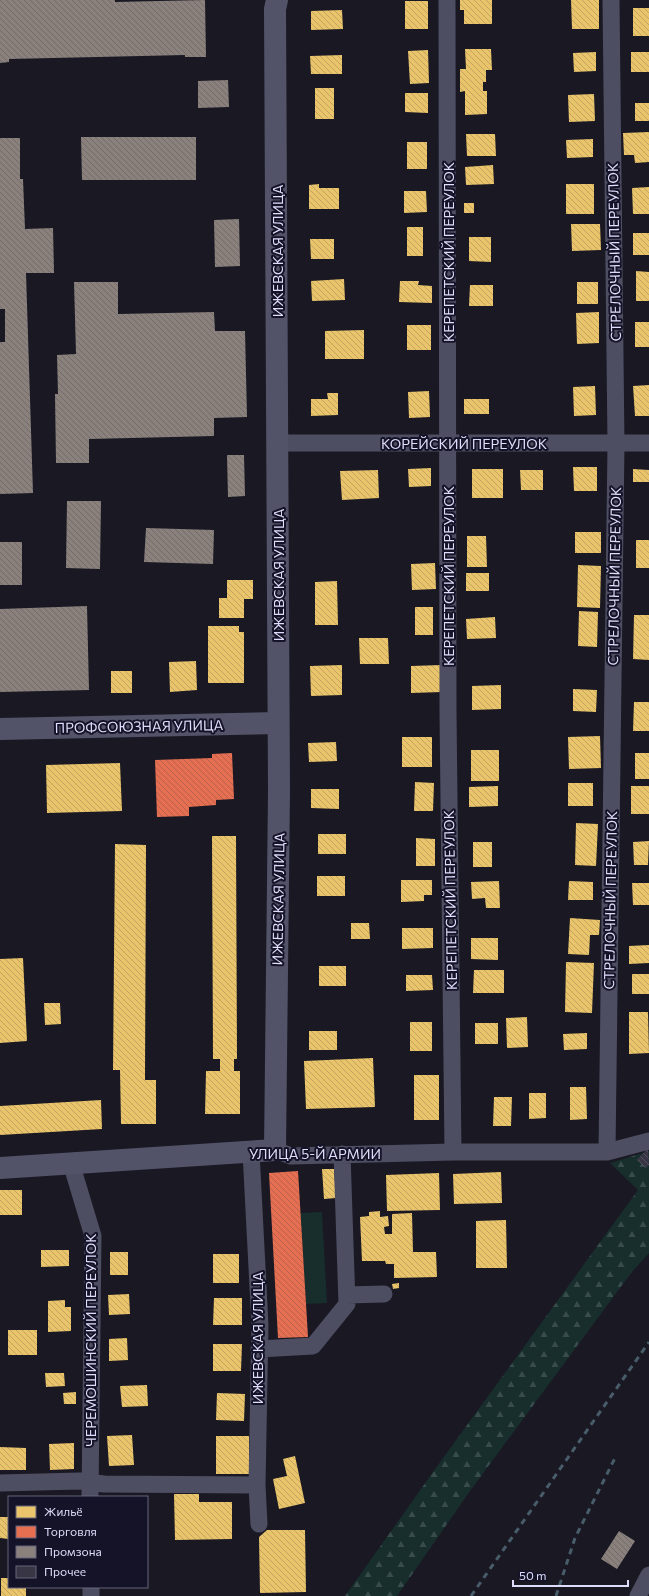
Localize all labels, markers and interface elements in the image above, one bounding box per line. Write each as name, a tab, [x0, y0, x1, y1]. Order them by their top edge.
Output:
street label: КЕРЕПЕТСКИЙ ПЕРЕУЛОК	[440, 162, 457, 342]
street label: СТРЕЛОЧНЫЙ ПЕРЕУЛОК	[604, 163, 624, 341]
street label: ИЖЕВСКАЯ УЛИЦА	[269, 184, 286, 317]
street label: КОРЕЙСКИЙ ПЕРЕУЛОК	[381, 435, 547, 452]
street label: КЕРЕПЕТСКИЙ ПЕРЕУЛОК	[440, 486, 457, 666]
street label: СТРЕЛОЧНЫЙ ПЕРЕУЛОК	[604, 487, 624, 665]
street label: ИЖЕВСКАЯ УЛИЦА	[270, 508, 287, 641]
street label: ПРОФСОЮЗНАЯ УЛИЦА	[55, 716, 224, 736]
street label: КЕРЕПЕТСКИЙ ПЕРЕУЛОК	[440, 810, 460, 990]
street label: СТРЕЛОЧНЫЙ ПЕРЕУЛОК	[600, 811, 620, 989]
street label: ИЖЕВСКАЯ УЛИЦА	[268, 832, 288, 965]
street label: УЛИЦА 5-Й АРМИИ	[249, 1145, 381, 1162]
street label: ЧЕРЕМОШИНСКИЙ ПЕРЕУЛОК	[82, 1233, 99, 1447]
street label: ИЖЕВСКАЯ УЛИЦА	[249, 1271, 266, 1404]
legend	[8, 1496, 148, 1588]
text: Жильё	[44, 1504, 83, 1518]
text: Торговля	[44, 1524, 97, 1538]
text: Промзона	[44, 1544, 102, 1558]
scale bar	[513, 1562, 628, 1588]
text: Прочее	[44, 1564, 86, 1578]
text: 50 m	[519, 1568, 547, 1582]

